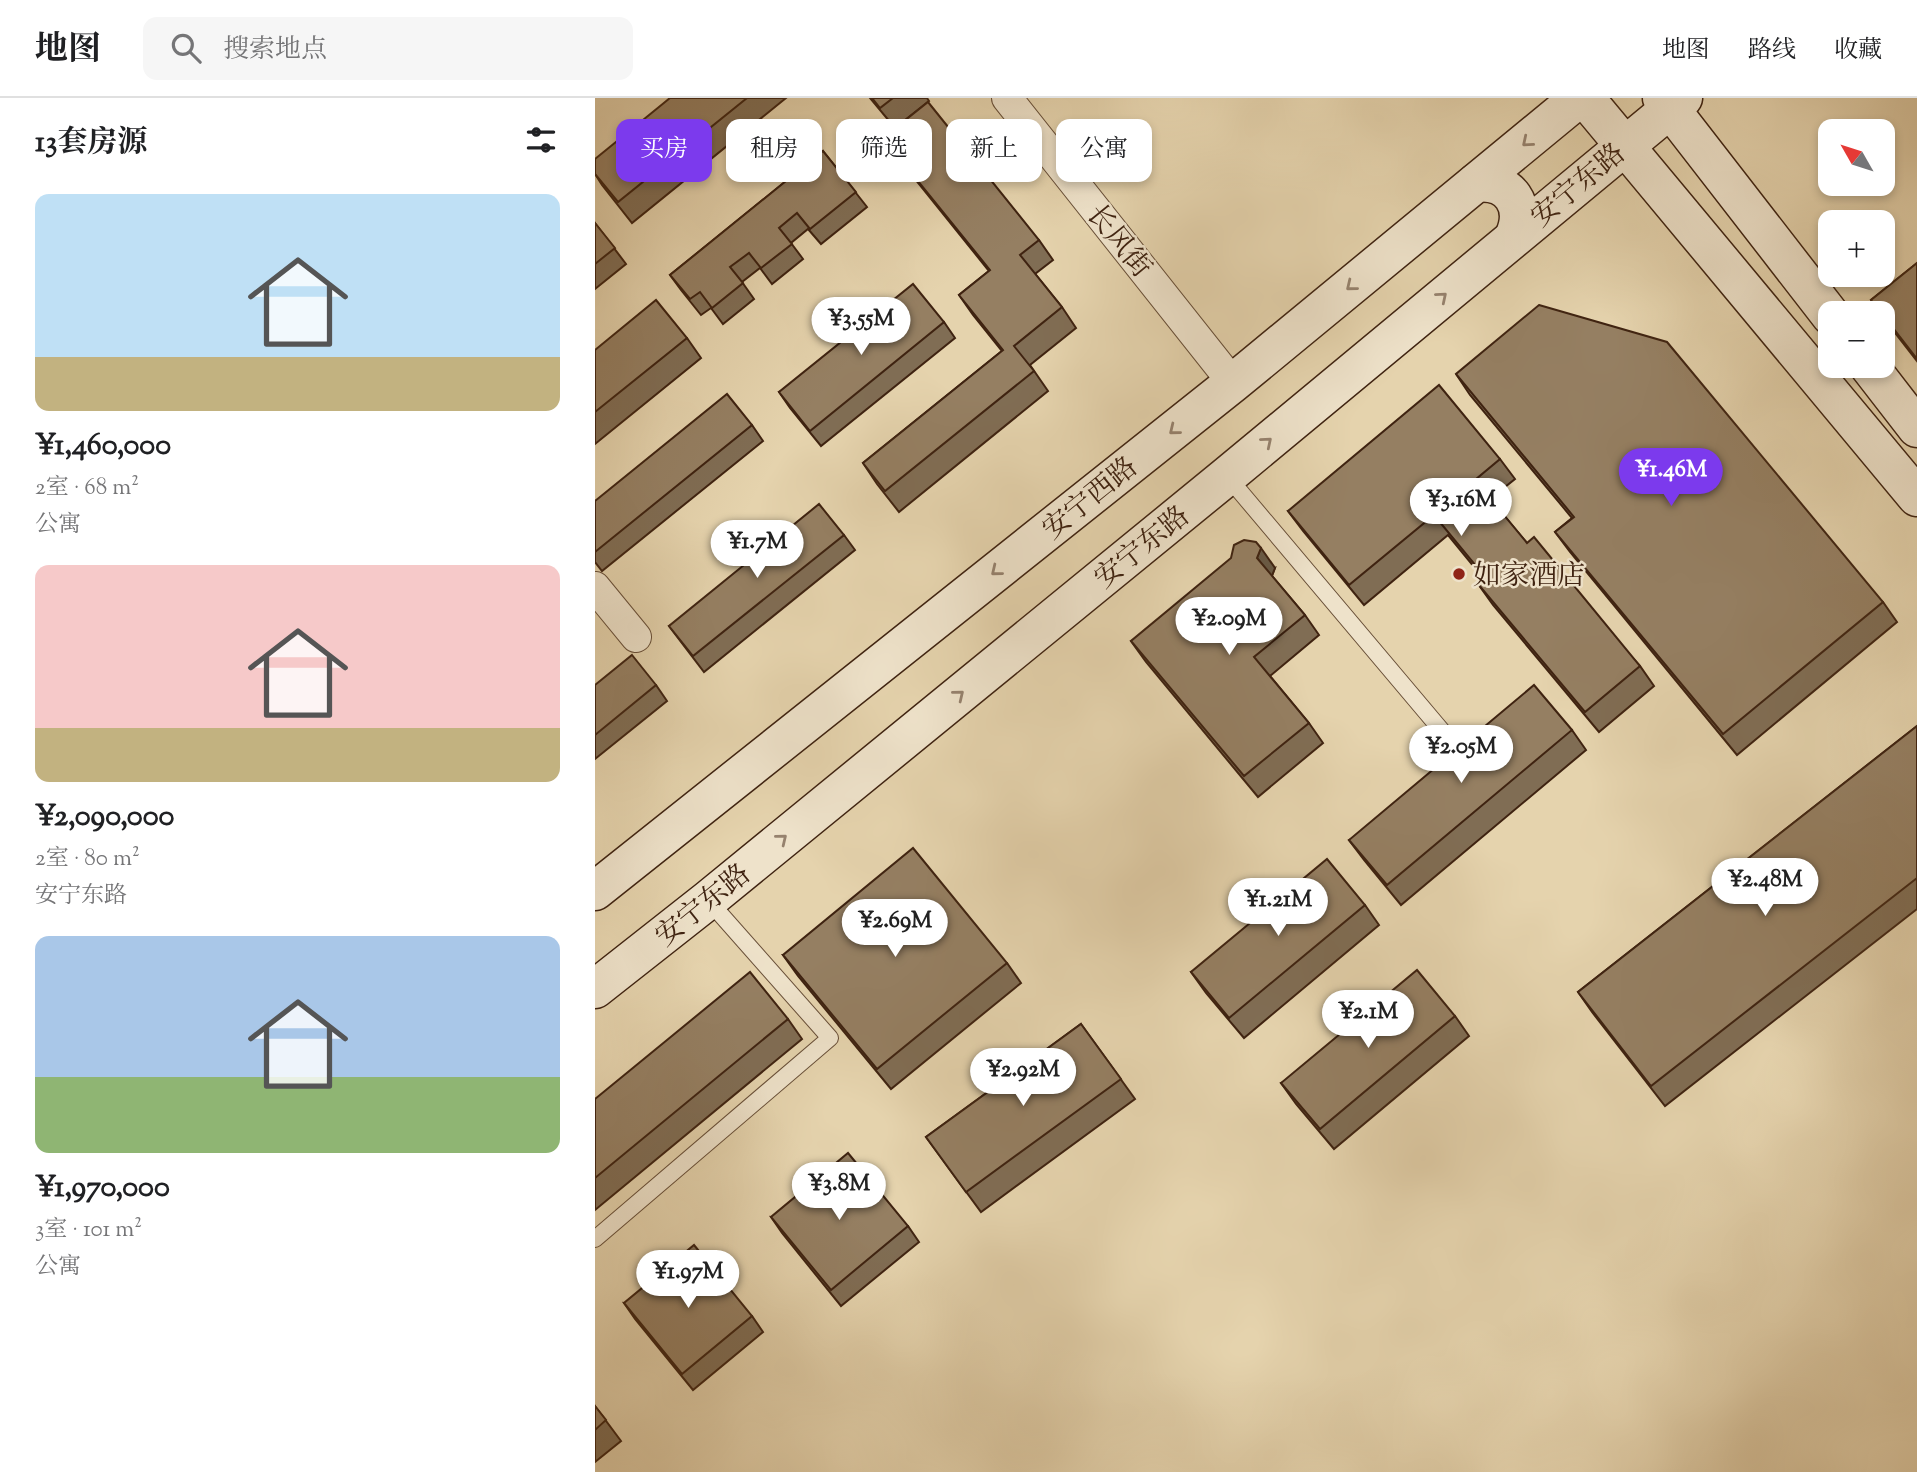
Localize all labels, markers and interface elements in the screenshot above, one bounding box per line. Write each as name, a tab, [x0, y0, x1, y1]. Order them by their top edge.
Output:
search box	[143, 17, 633, 80]
text: 地图	[35, 27, 101, 75]
icon: search	[167, 29, 205, 67]
text: 搜索地点	[223, 32, 327, 69]
text: 地图	[1662, 34, 1710, 68]
text: 路线	[1748, 34, 1796, 68]
text: 收藏	[1834, 34, 1882, 68]
chip: 买房	[616, 119, 712, 182]
chip: 租房	[726, 119, 822, 182]
chip: 筛选	[836, 119, 932, 182]
chip: 新上	[946, 119, 1042, 182]
chip: 公寓	[1056, 119, 1152, 182]
north arrow	[1818, 119, 1895, 196]
map controls	[1818, 119, 1895, 378]
icon: filters	[522, 121, 560, 159]
text: 13套房源	[35, 122, 147, 165]
one-way arrow	[1522, 133, 1534, 146]
street label: 安宁东路	[1523, 135, 1635, 238]
street label: 长风街	[1076, 197, 1160, 287]
button: +	[1818, 210, 1895, 287]
icon: home	[235, 239, 361, 365]
one-way arrow	[1346, 278, 1359, 290]
one-way arrow	[1434, 292, 1446, 305]
pin: ¥3.55M	[804, 298, 918, 357]
button: −	[1818, 301, 1895, 378]
text: ¥3.55M	[828, 303, 894, 336]
one-way arrow	[1170, 421, 1182, 434]
text: ¥1,460,000	[35, 425, 171, 468]
one-way arrow	[1259, 438, 1272, 450]
pin: ¥1.46M	[1614, 448, 1728, 508]
street label: 安宁西路	[1035, 449, 1147, 550]
text: ¥1.46M	[1635, 454, 1707, 487]
text: 2室 · 68 m²	[35, 472, 139, 505]
pin: ¥3.16M	[1404, 478, 1518, 538]
text: ¥3.16M	[1426, 484, 1496, 517]
street label: 安宁东路	[1087, 498, 1199, 599]
text: 公寓	[35, 509, 81, 542]
pin: ¥1.7M	[708, 520, 806, 580]
text: ¥1.7M	[727, 526, 787, 559]
place label: 如家酒店	[1473, 557, 1585, 597]
one-way arrow	[992, 563, 1004, 576]
marker: 如家酒店	[1451, 566, 1467, 582]
pin: ¥2.09M	[1172, 598, 1286, 657]
text: ¥2.09M	[1191, 603, 1267, 636]
icon: home	[235, 610, 361, 736]
one-way arrow	[950, 691, 963, 703]
pin: ¥2.05M	[1404, 726, 1518, 785]
text: ¥2.05M	[1425, 731, 1497, 764]
text: ¥2,090,000	[35, 796, 174, 839]
one-way arrow	[774, 835, 787, 847]
text: 2室 · 80 m²	[35, 843, 140, 876]
street label: 安宁东路	[648, 856, 760, 957]
pin: ¥2.48M	[1708, 858, 1822, 918]
text: ¥2.48M	[1727, 864, 1803, 897]
pin: ¥1.21M	[1221, 878, 1335, 938]
text: 安宁东路	[35, 880, 127, 913]
text: ¥1.21M	[1244, 884, 1312, 917]
pin: ¥2.69M	[838, 900, 952, 959]
text: ¥2.69M	[858, 905, 932, 938]
icon: home	[235, 981, 361, 1107]
pin: ¥2.1M	[1319, 990, 1417, 1050]
text: ¥2.1M	[1338, 996, 1398, 1029]
pin: ¥2.92M	[966, 1048, 1080, 1108]
text: ¥2.92M	[986, 1054, 1060, 1087]
pin: ¥3.8M	[790, 1162, 888, 1222]
text: ¥1,970,000	[35, 1167, 170, 1210]
text: ¥3.8M	[808, 1168, 870, 1201]
text: 3室 · 101 m²	[35, 1214, 142, 1247]
pin: ¥1.97M	[631, 1250, 745, 1310]
text: 公寓	[35, 1251, 81, 1284]
text: ¥1.97M	[652, 1256, 724, 1289]

